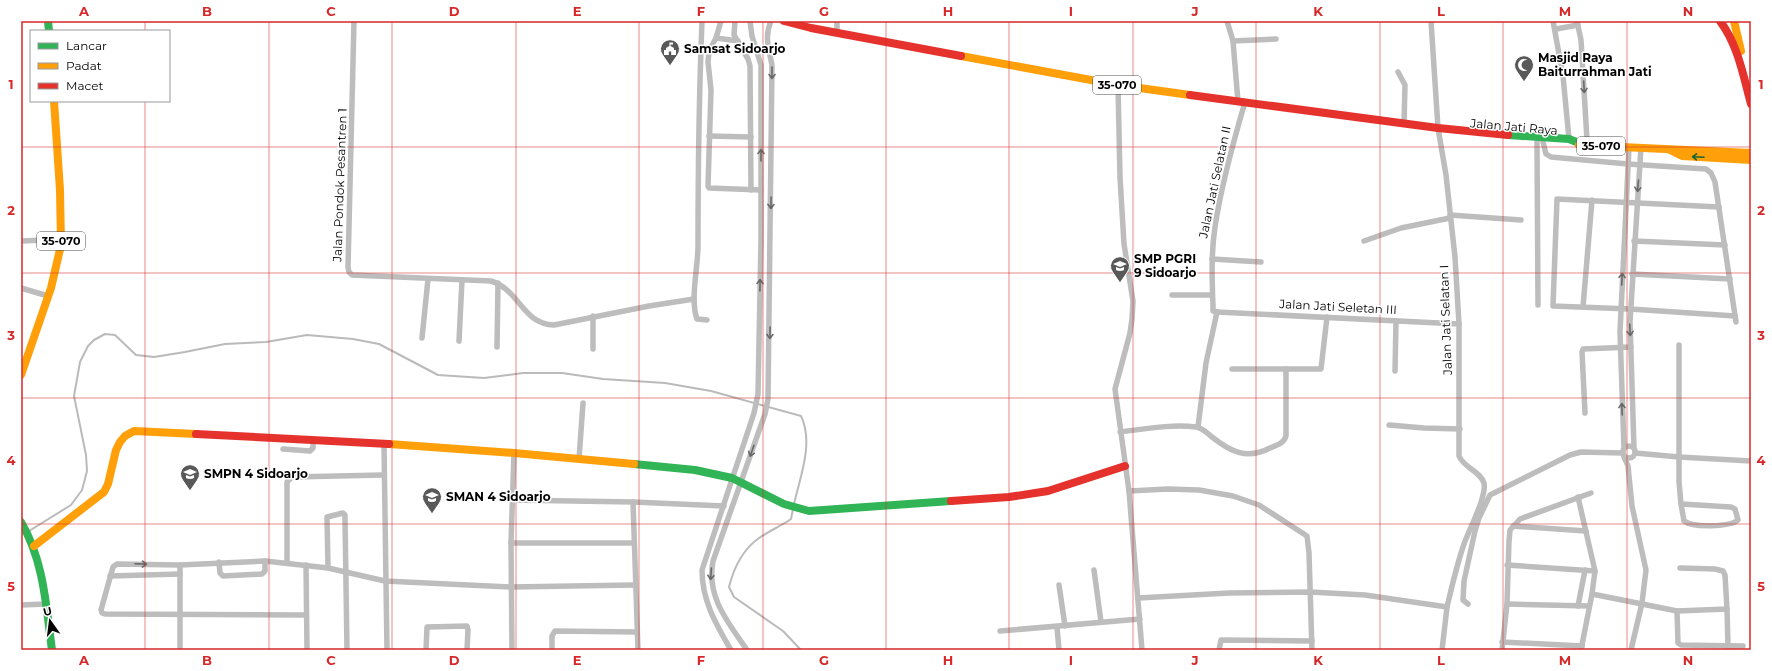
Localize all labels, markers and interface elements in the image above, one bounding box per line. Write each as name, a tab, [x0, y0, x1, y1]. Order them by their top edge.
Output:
text: A	[78, 3, 90, 19]
text: B	[202, 3, 212, 19]
text: C	[326, 3, 336, 19]
text: D	[449, 3, 460, 19]
text: E	[573, 3, 582, 19]
text: F	[697, 3, 705, 19]
text: G	[819, 3, 829, 19]
text: H	[943, 3, 953, 19]
text: I	[1069, 3, 1073, 19]
text: J	[1190, 3, 1199, 19]
text: K	[1313, 3, 1323, 19]
text: L	[1437, 3, 1445, 19]
text: M	[1559, 3, 1571, 19]
text: N	[1683, 3, 1693, 19]
legend	[30, 30, 170, 102]
text: Lancar	[66, 38, 107, 53]
public building icon: Samsat Sidoarjo	[659, 38, 681, 66]
place label: Samsat Sidoarjo	[684, 41, 786, 56]
place label: Masjid Raya Baiturrahman Jati	[1538, 50, 1652, 79]
mosque icon: Masjid Raya Baiturrahman Jati	[1513, 54, 1535, 82]
text: Padat	[66, 58, 102, 73]
one-way arrow	[768, 66, 776, 79]
text: 1	[8, 76, 14, 92]
road number: 35-070	[1093, 76, 1141, 94]
text: 1	[1758, 76, 1764, 92]
text: Macet	[66, 78, 103, 93]
one-way arrow	[1581, 80, 1588, 93]
street label: Jalan Pondok Pesantren 1	[329, 108, 350, 263]
street label: Jalan Jati Raya	[1469, 115, 1558, 138]
street label: Jalan Jati Selatan II	[1195, 125, 1234, 240]
road number: 35-070	[1577, 137, 1625, 155]
one-way arrow	[757, 149, 765, 162]
one-way arrow	[1692, 153, 1705, 161]
one-way arrow	[1634, 179, 1641, 192]
one-way arrow	[767, 196, 775, 209]
text: 2	[7, 202, 15, 218]
text: 2	[1757, 202, 1765, 218]
road number: 35-070	[37, 232, 85, 250]
place label: SMP PGRI 9 Sidoarjo	[1134, 251, 1197, 280]
school or university icon: SMP PGRI 9 Sidoarjo	[1109, 255, 1131, 283]
street label: Jalan Jati Selatan I	[1436, 265, 1455, 377]
one-way arrow	[1618, 273, 1625, 286]
one-way arrow	[756, 279, 764, 292]
street label: Jalan Jati Seletan III	[1278, 296, 1397, 317]
one-way arrow	[1627, 323, 1634, 336]
one-way arrow	[766, 326, 773, 339]
text: 3	[6, 327, 15, 343]
text: 3	[1756, 327, 1765, 343]
one-way arrow	[1618, 403, 1626, 416]
one-way arrow	[748, 444, 755, 457]
text: 4	[7, 452, 16, 468]
text: 4	[1757, 452, 1766, 468]
school or university icon: SMPN 4 Sidoarjo	[179, 463, 201, 491]
place label: SMPN 4 Sidoarjo	[204, 466, 308, 481]
school or university icon: SMAN 4 Sidoarjo	[421, 486, 443, 514]
place label: SMAN 4 Sidoarjo	[446, 489, 551, 504]
one-way arrow	[134, 560, 147, 568]
one-way arrow	[708, 567, 715, 580]
text: 5	[7, 578, 15, 594]
text: 5	[1757, 578, 1765, 594]
north arrow	[30, 601, 70, 641]
text: U	[42, 603, 53, 619]
text: A	[78, 652, 90, 668]
text: B	[202, 652, 212, 668]
text: C	[326, 652, 336, 668]
text: D	[449, 652, 460, 668]
text: E	[573, 652, 582, 668]
text: F	[697, 652, 705, 668]
text: G	[819, 652, 829, 668]
text: H	[943, 652, 953, 668]
text: I	[1069, 652, 1073, 668]
text: J	[1190, 652, 1199, 668]
text: K	[1313, 652, 1323, 668]
text: L	[1437, 652, 1445, 668]
text: M	[1559, 652, 1571, 668]
text: N	[1683, 652, 1693, 668]

